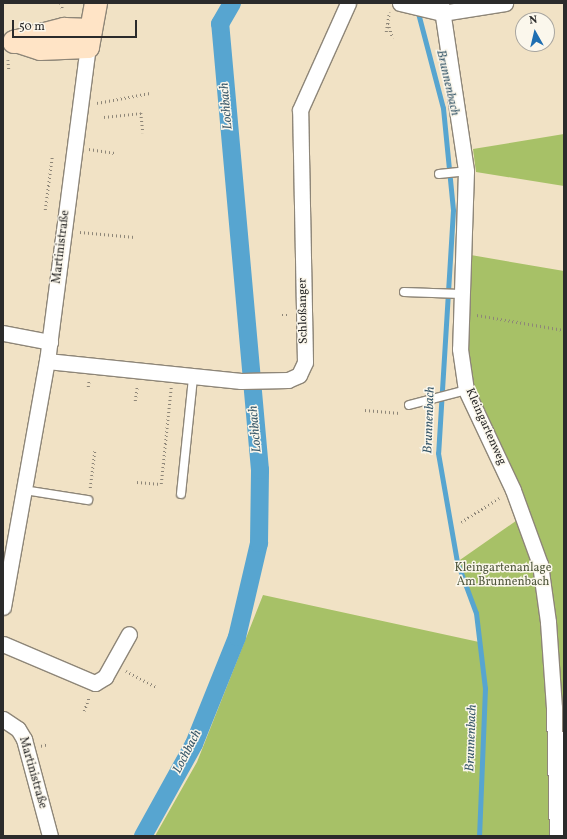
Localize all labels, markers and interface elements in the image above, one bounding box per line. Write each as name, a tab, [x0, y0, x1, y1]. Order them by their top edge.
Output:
scale bar	[14, 12, 139, 38]
north arrow	[515, 12, 555, 52]
text: N	[528, 13, 538, 29]
text: 50 m	[19, 19, 45, 35]
water label: Brunnenbach	[432, 49, 462, 117]
water label: Lochbach	[217, 82, 237, 130]
street label: Martinistraße	[50, 209, 74, 285]
street label: Schloßanger	[296, 278, 312, 344]
water label: Brunnenbach	[421, 386, 439, 454]
street label: Kleingartenweg	[462, 386, 508, 468]
water label: Lochbach	[246, 405, 266, 453]
park label: Kleingartenanlage Am Brunnenbach	[455, 562, 551, 590]
water label: Brunnenbach	[463, 704, 481, 772]
water label: Lochbach	[170, 728, 206, 776]
street label: Martinistraße	[15, 735, 49, 811]

